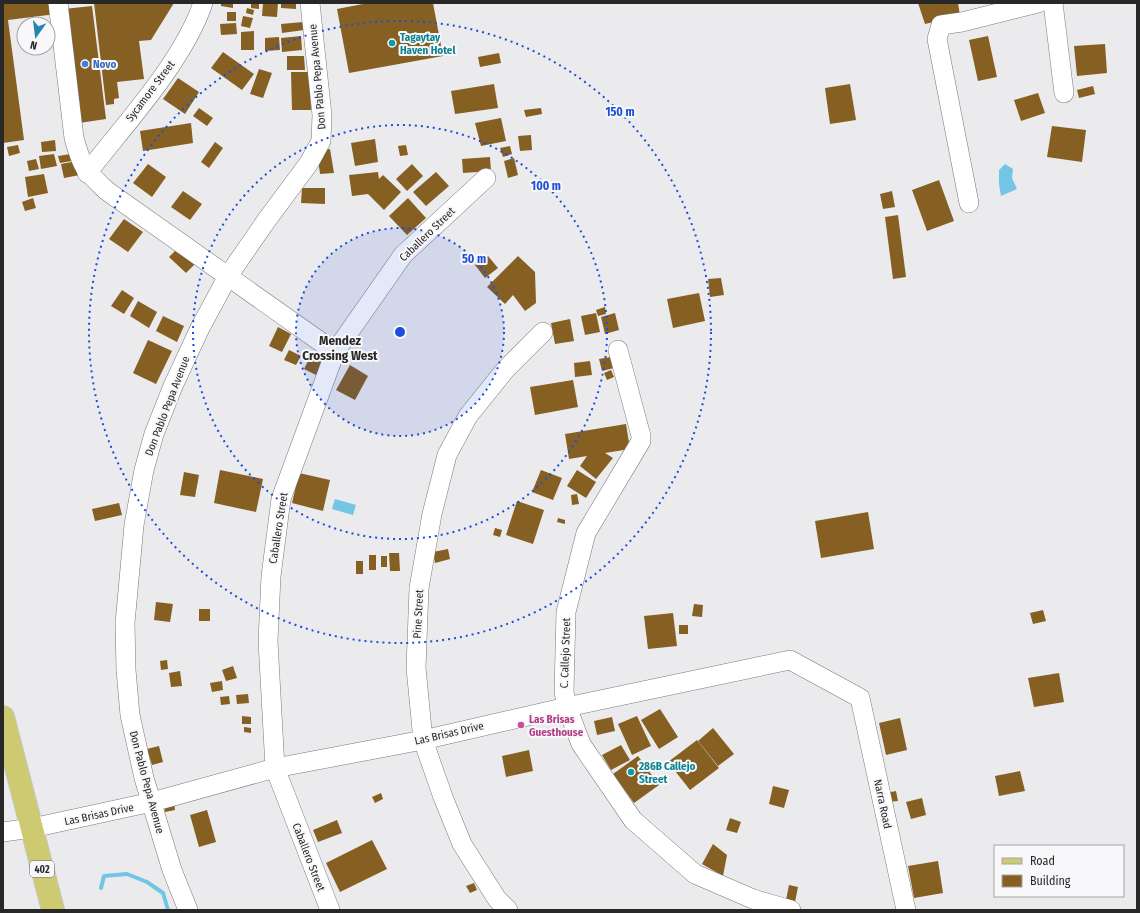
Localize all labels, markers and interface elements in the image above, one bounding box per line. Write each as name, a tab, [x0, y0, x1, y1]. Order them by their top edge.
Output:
north arrow	[16, 16, 56, 56]
street label: Don Pablo Pepa Avenue	[306, 24, 329, 130]
place label: Tagaytay Haven Hotel	[400, 31, 456, 57]
text: N	[29, 38, 38, 52]
marker: Tagaytay Haven Hotel	[387, 38, 397, 48]
place label: Novo	[93, 58, 116, 71]
street label: Sycamore Street	[123, 58, 178, 124]
marker: Novo	[80, 59, 90, 69]
text: 150 m	[605, 105, 635, 119]
text: 100 m	[531, 179, 561, 193]
street label: Caballero Street	[397, 204, 458, 264]
text: 50 m	[462, 252, 486, 266]
centre of rings	[393, 325, 407, 339]
district label: Mendez Crossing West	[302, 333, 378, 363]
street label: Don Pablo Pepa Avenue	[142, 354, 193, 458]
street label: Caballero Street	[266, 491, 291, 565]
street label: Pine Street	[411, 589, 426, 639]
street label: C. Callejo Street	[558, 617, 573, 689]
place label: Las Brisas Guesthouse	[529, 713, 584, 739]
street label: Las Brisas Drive	[413, 719, 485, 748]
marker: Las Brisas Guesthouse	[516, 720, 526, 730]
street label: Don Pablo Pepa Avenue	[127, 729, 166, 835]
place label: 286B Callejo Street	[638, 760, 695, 786]
marker: 286B Callejo Street	[626, 767, 636, 777]
street label: Narra Road	[871, 778, 894, 830]
street label: Las Brisas Drive	[63, 801, 135, 828]
street label: Caballero Street	[290, 821, 328, 894]
legend	[994, 845, 1124, 897]
text: Road	[1030, 854, 1055, 868]
road number: 402	[30, 861, 54, 877]
text: Building	[1030, 874, 1071, 888]

